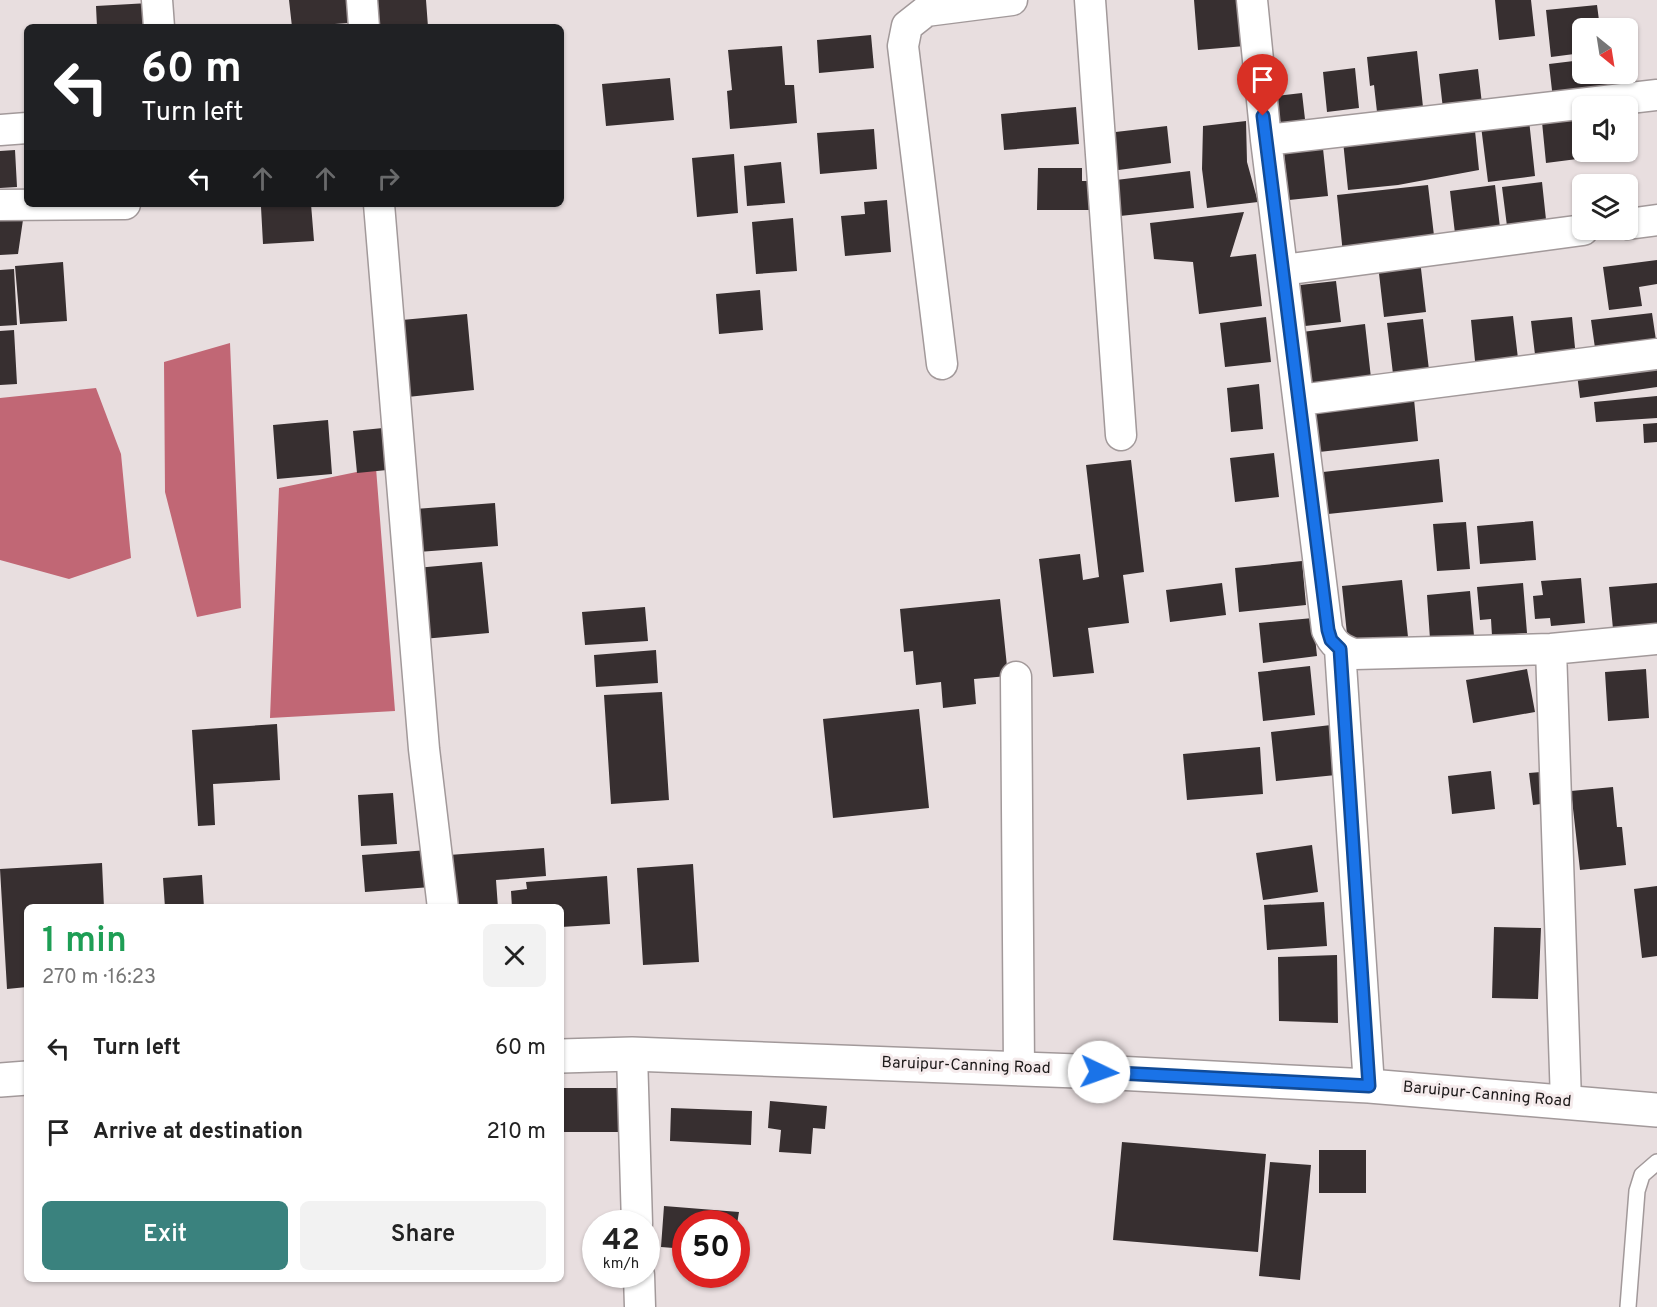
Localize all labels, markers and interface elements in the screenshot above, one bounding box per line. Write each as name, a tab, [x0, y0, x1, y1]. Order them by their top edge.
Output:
north arrow	[1572, 18, 1638, 84]
map controls	[1572, 18, 1638, 240]
text: 60 m	[141, 44, 242, 97]
icon: left	[42, 48, 120, 126]
pin	[1237, 54, 1288, 116]
icon: arrive	[1246, 63, 1279, 96]
text: Turn left	[141, 96, 243, 130]
button: sound	[1572, 96, 1638, 162]
icon: left	[183, 162, 216, 195]
icon: ahead	[246, 162, 279, 195]
icon: ahead	[309, 162, 342, 195]
icon: right	[372, 162, 405, 195]
button: layers	[1572, 174, 1638, 240]
text: 1 min	[42, 919, 127, 965]
button: close	[483, 924, 546, 987]
text: 270 m · 16:23	[42, 965, 156, 991]
icon: left	[42, 1032, 75, 1065]
text: Turn left	[93, 1035, 181, 1062]
text: 60 m	[495, 1035, 546, 1062]
position arrow	[1067, 1040, 1131, 1104]
street label: Baruipur-Canning Road	[881, 1053, 1051, 1079]
street label: Baruipur-Canning Road	[1402, 1078, 1572, 1112]
icon: arrive	[42, 1116, 75, 1149]
text: Arrive at destination	[93, 1119, 303, 1146]
text: 210 m	[486, 1119, 546, 1146]
button: Exit	[42, 1201, 288, 1270]
button: Share	[300, 1201, 546, 1270]
speed limit sign: 50	[672, 1210, 750, 1288]
text: 42	[602, 1223, 640, 1260]
text: km/h	[603, 1255, 639, 1274]

